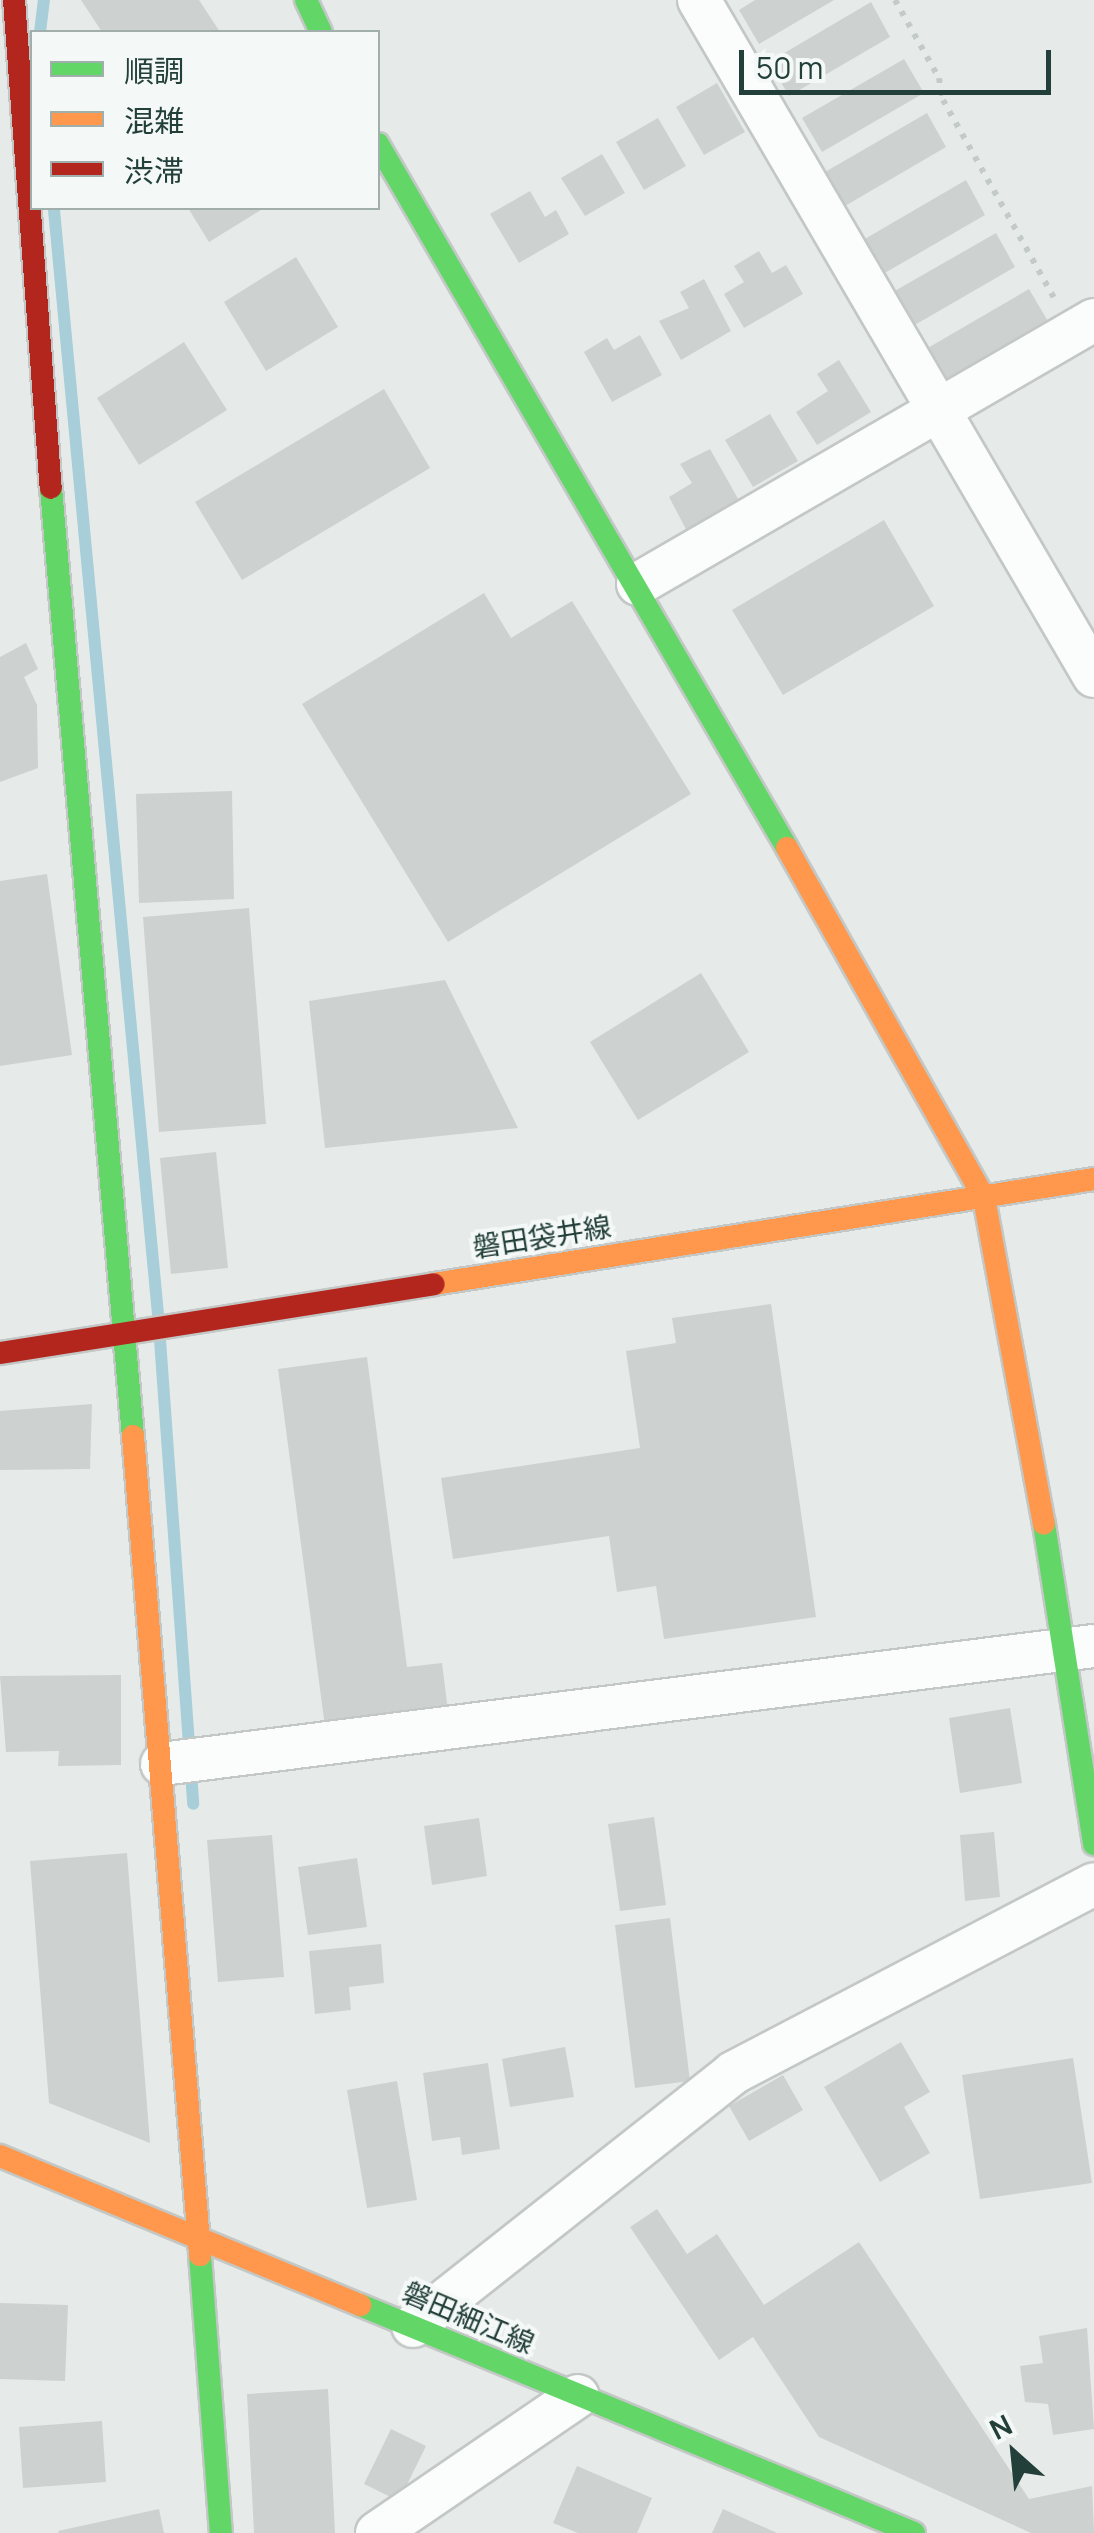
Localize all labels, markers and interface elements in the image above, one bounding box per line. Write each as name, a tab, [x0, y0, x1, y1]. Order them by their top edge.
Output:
legend	[30, 30, 380, 210]
scale bar	[744, 30, 1056, 92]
text: 50 m	[756, 47, 823, 88]
text: 順調	[124, 50, 184, 91]
text: 混雑	[124, 100, 184, 141]
text: 渋滞	[124, 150, 184, 191]
street label: 磐田袋井線	[470, 1208, 614, 1264]
street label: 磐田細江線	[398, 2274, 540, 2360]
north arrow	[964, 2403, 1064, 2503]
text: N	[983, 2405, 1018, 2448]

